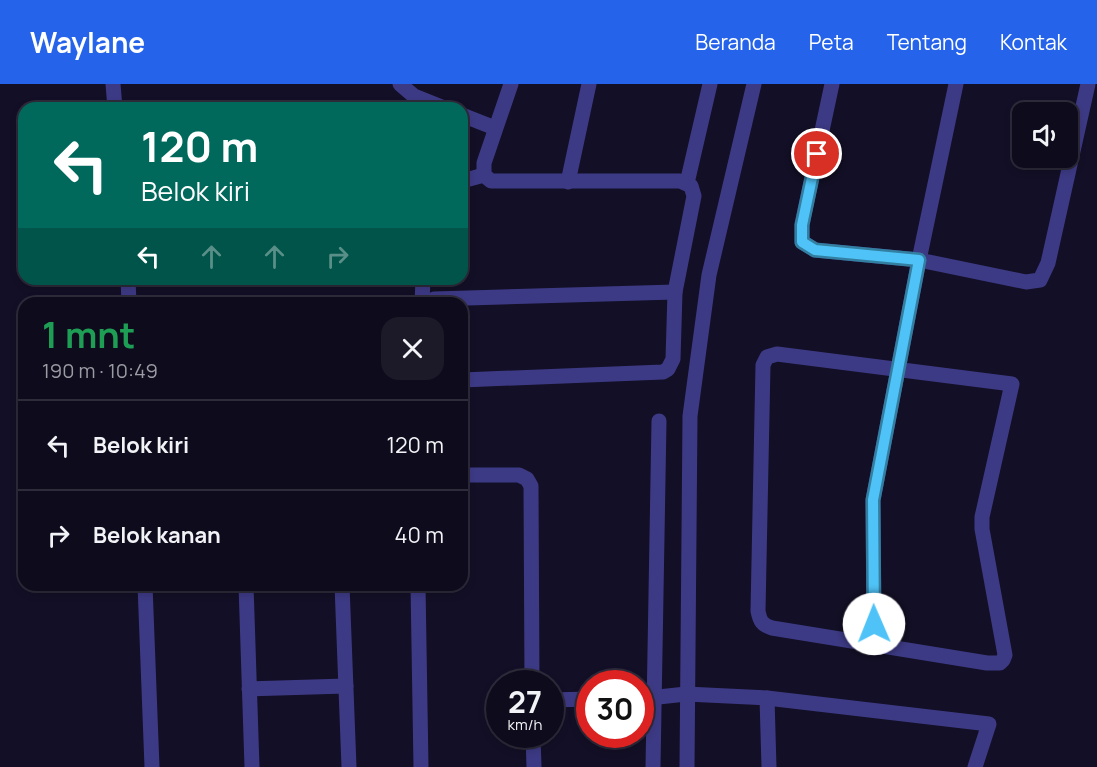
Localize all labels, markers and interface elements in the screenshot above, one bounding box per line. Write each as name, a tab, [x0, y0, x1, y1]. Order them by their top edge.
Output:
text: Waylane	[30, 23, 145, 61]
text: Beranda	[695, 28, 776, 56]
text: Peta	[809, 28, 854, 56]
text: Tentang	[887, 28, 967, 56]
text: Kontak	[1000, 28, 1067, 56]
map controls	[1012, 102, 1078, 168]
button: sound	[1012, 102, 1078, 168]
text: 120 m	[141, 117, 258, 175]
icon: left	[42, 126, 120, 204]
pin	[791, 128, 842, 179]
icon: arrive	[800, 137, 833, 170]
text: Belok kiri	[141, 172, 250, 209]
icon: left	[132, 240, 165, 273]
icon: ahead	[195, 240, 228, 273]
icon: ahead	[258, 240, 291, 273]
icon: right	[321, 240, 354, 273]
text: 1 mnt	[42, 310, 135, 359]
button: close	[381, 317, 444, 380]
text: 190 m · 10:49	[42, 357, 158, 384]
icon: left	[42, 429, 75, 462]
text: Belok kiri	[93, 430, 189, 460]
text: 120 m	[386, 430, 444, 460]
icon: right	[42, 519, 75, 552]
text: Belok kanan	[93, 520, 221, 550]
text: 40 m	[395, 520, 444, 550]
position arrow	[842, 592, 906, 656]
speed limit sign: 30	[576, 670, 654, 748]
text: 27	[508, 681, 542, 722]
text: km/h	[508, 714, 542, 735]

